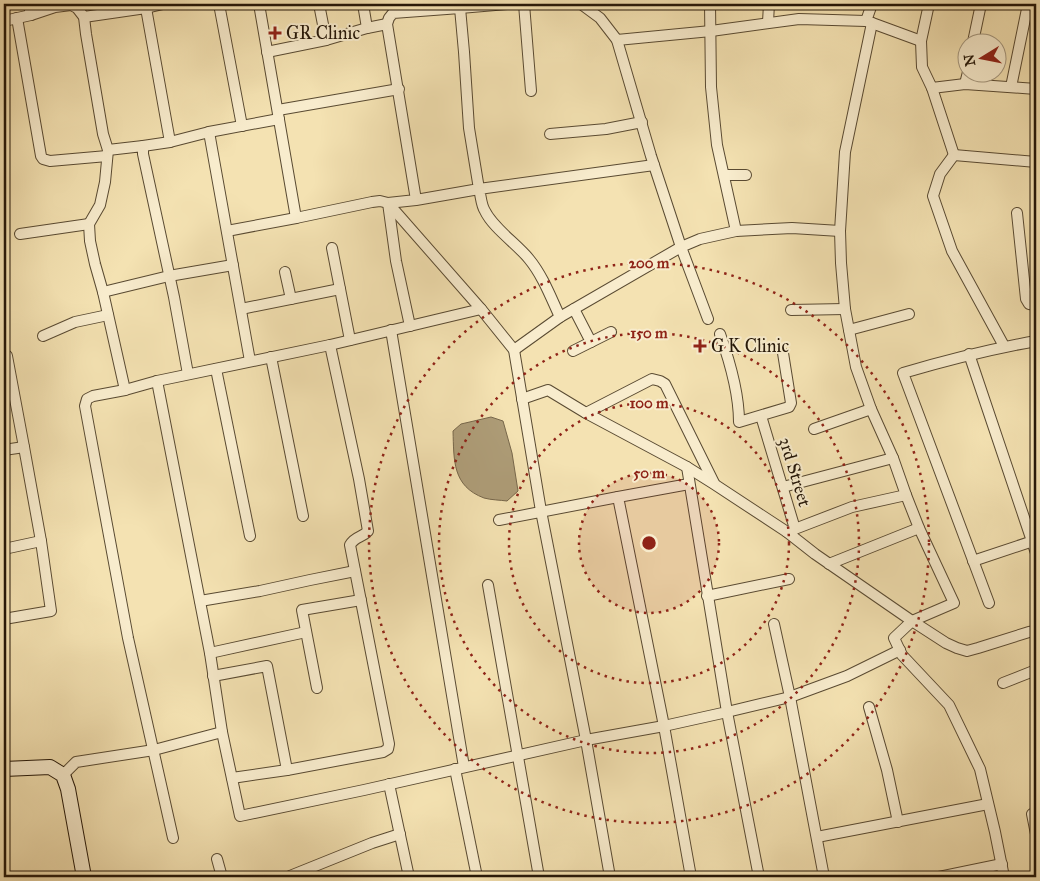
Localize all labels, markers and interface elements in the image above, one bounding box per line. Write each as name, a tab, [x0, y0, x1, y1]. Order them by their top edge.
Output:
place label: GR Clinic	[286, 22, 360, 44]
marker: GR Clinic	[268, 26, 282, 40]
north arrow	[958, 32, 1008, 82]
text: N	[960, 53, 979, 67]
text: 200 m	[629, 254, 670, 272]
text: 150 m	[630, 324, 668, 342]
place label: G K Clinic	[711, 335, 789, 357]
marker: G K Clinic	[693, 339, 707, 353]
text: 100 m	[629, 394, 669, 412]
street label: 3rd Street	[774, 435, 816, 510]
text: 50 m	[633, 464, 665, 482]
centre of rings	[640, 534, 658, 552]

